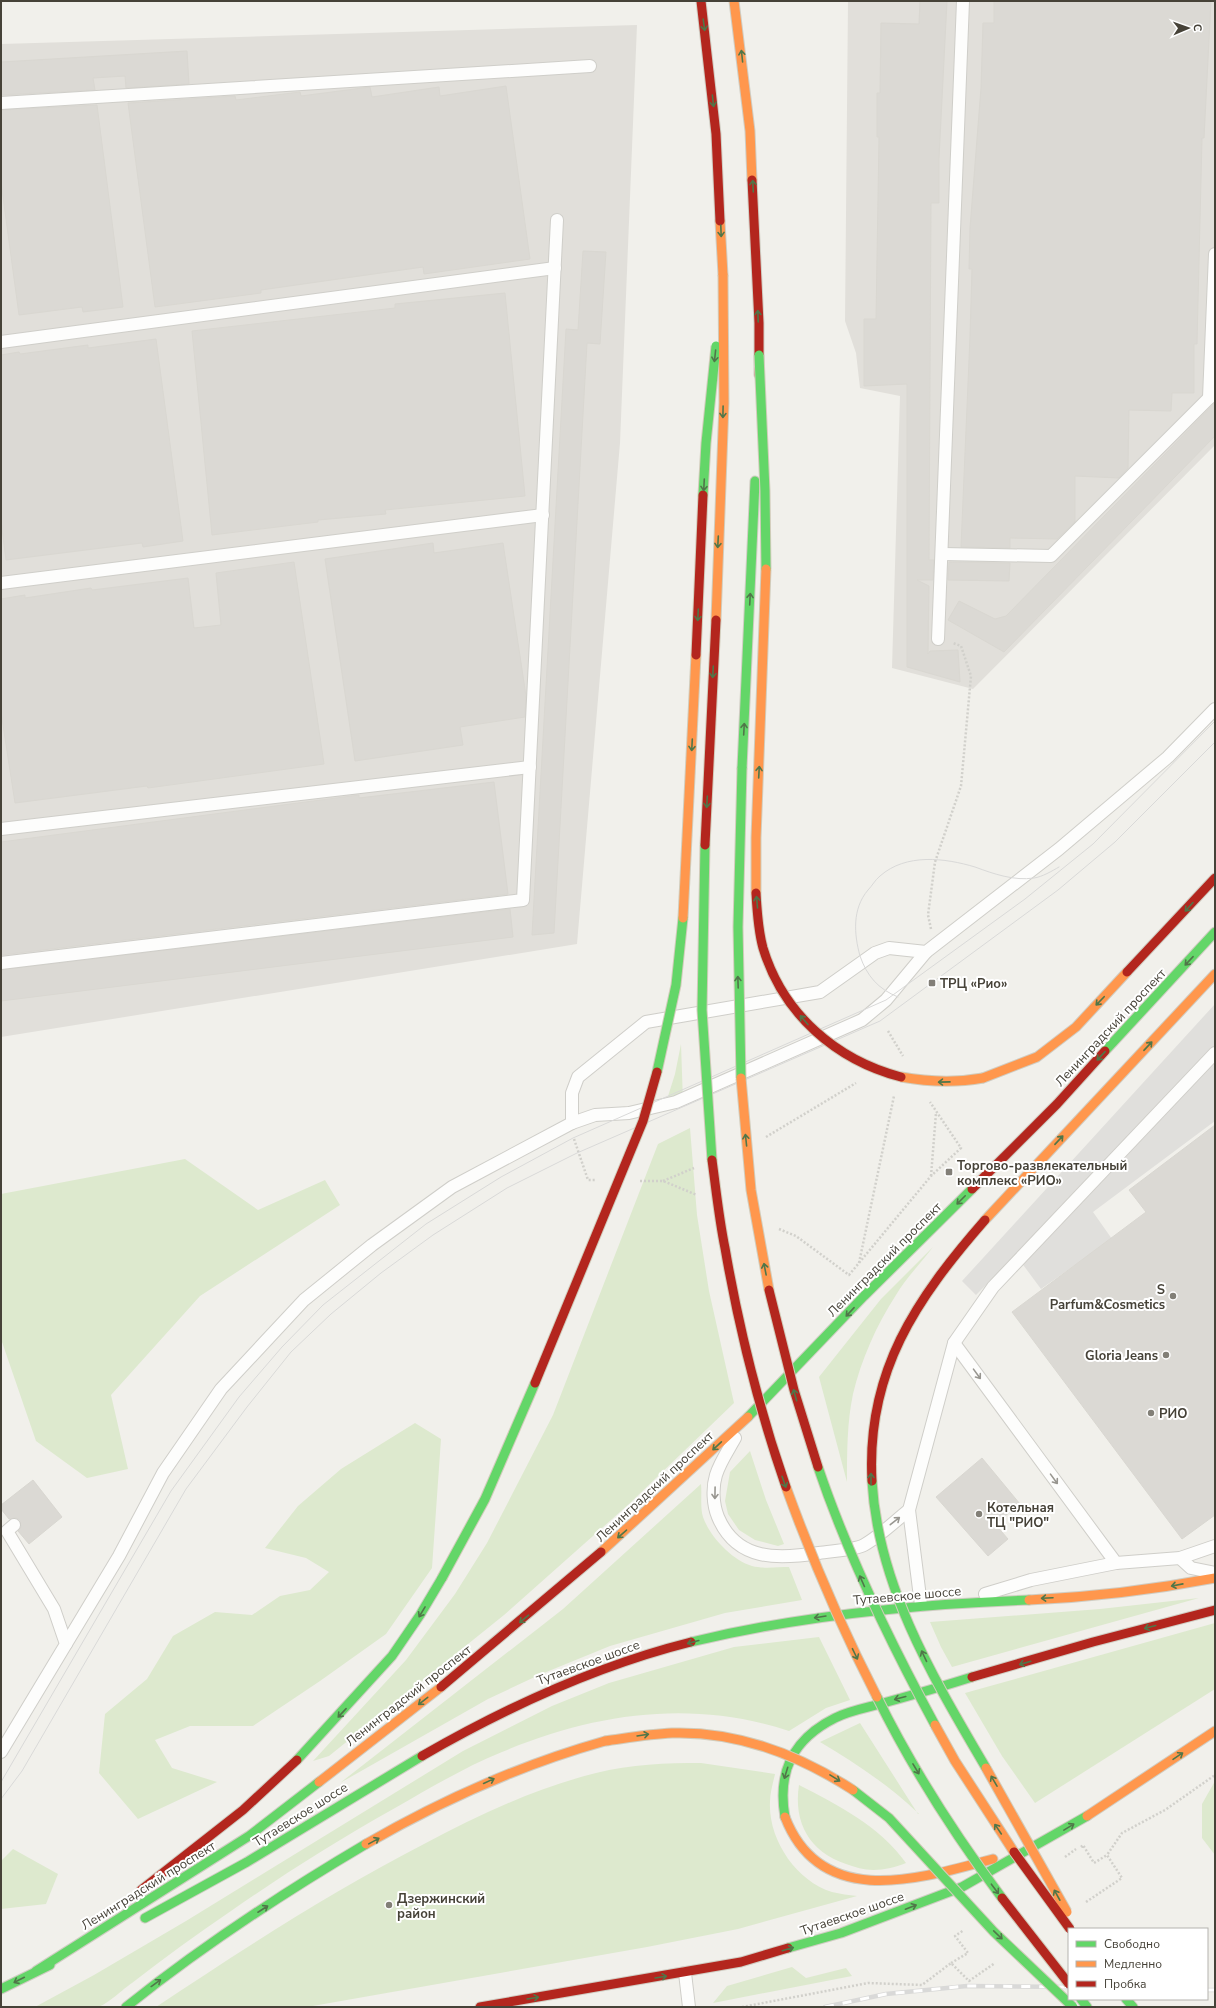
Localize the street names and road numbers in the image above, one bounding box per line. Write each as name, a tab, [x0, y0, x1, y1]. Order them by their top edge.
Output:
street label: Ленинградский проспект	[1051, 965, 1170, 1091]
street label: Ленинградский проспект	[823, 1198, 946, 1321]
street label: Ленинградский проспект	[592, 1427, 718, 1546]
street label: Тутаевское шоссе	[852, 1582, 962, 1610]
street label: Тутаевское шоссе	[534, 1636, 642, 1690]
street label: Ленинградский проспект	[342, 1641, 475, 1751]
street label: Тутаевское шоссе	[250, 1778, 351, 1851]
street label: Ленинградский проспект	[78, 1837, 219, 1935]
street label: Тутаевское шоссе	[798, 1888, 907, 1940]

